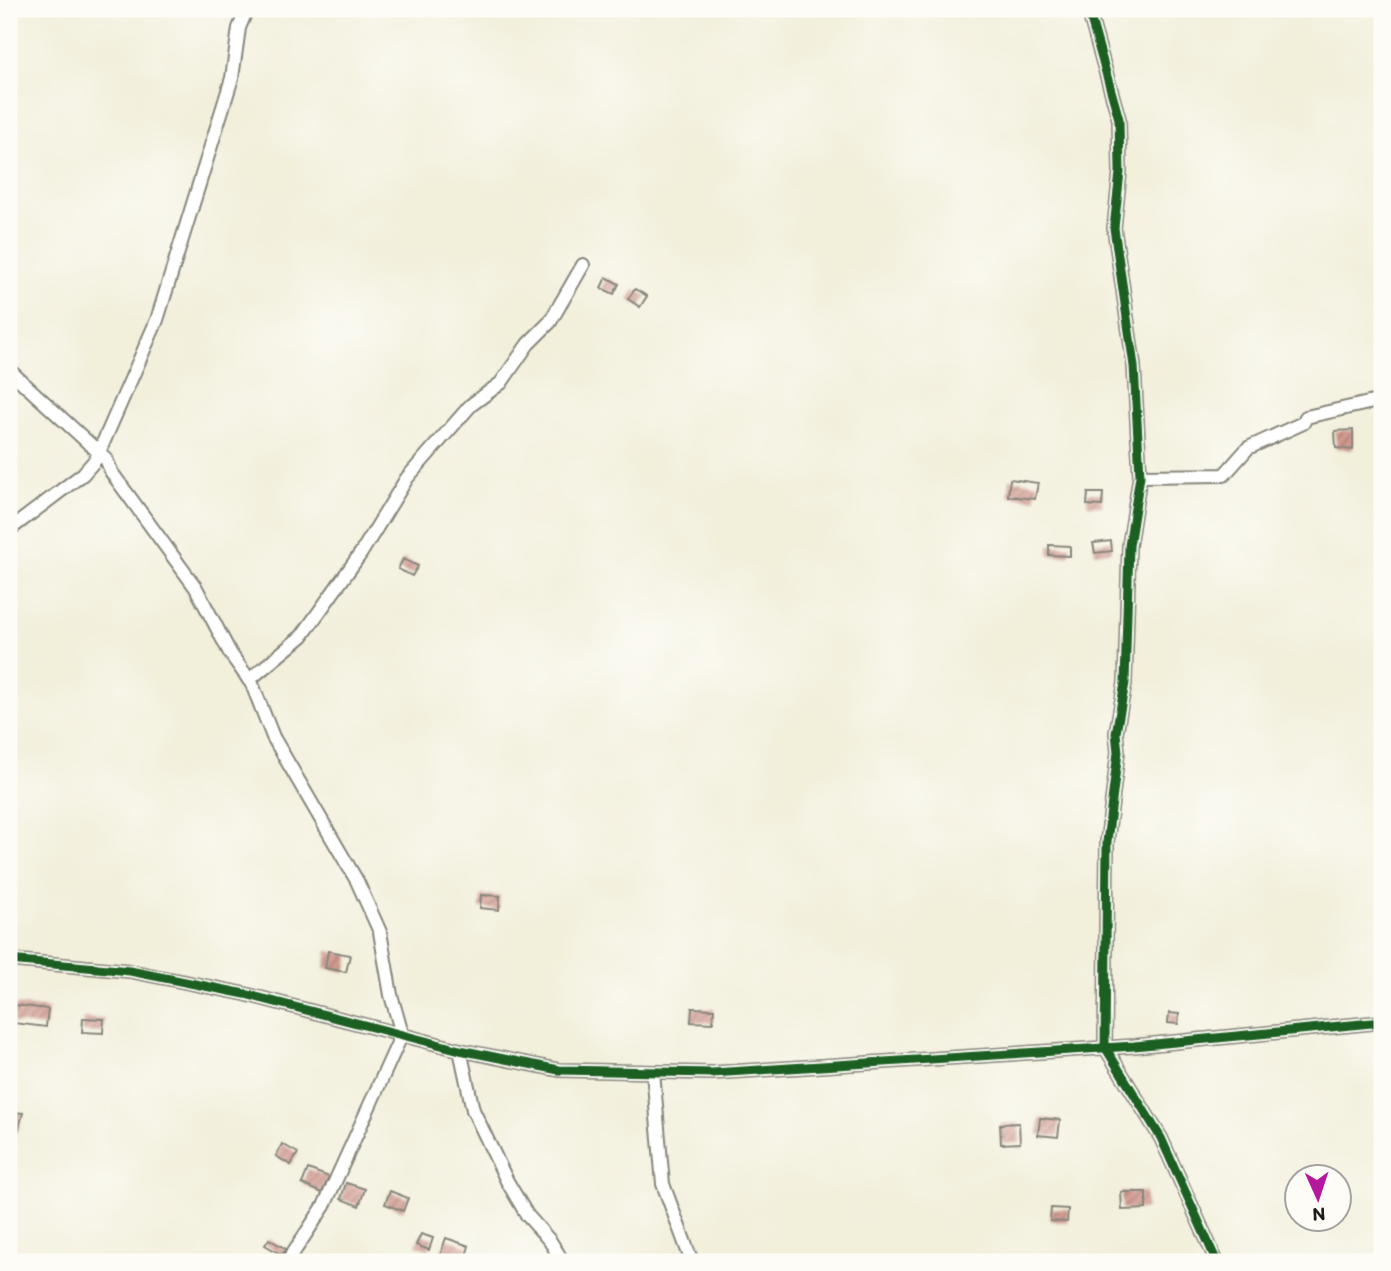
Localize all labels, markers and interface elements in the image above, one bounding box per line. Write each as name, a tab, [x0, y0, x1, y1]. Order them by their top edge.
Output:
north arrow	[1282, 1162, 1352, 1232]
text: N	[1312, 1203, 1326, 1226]

